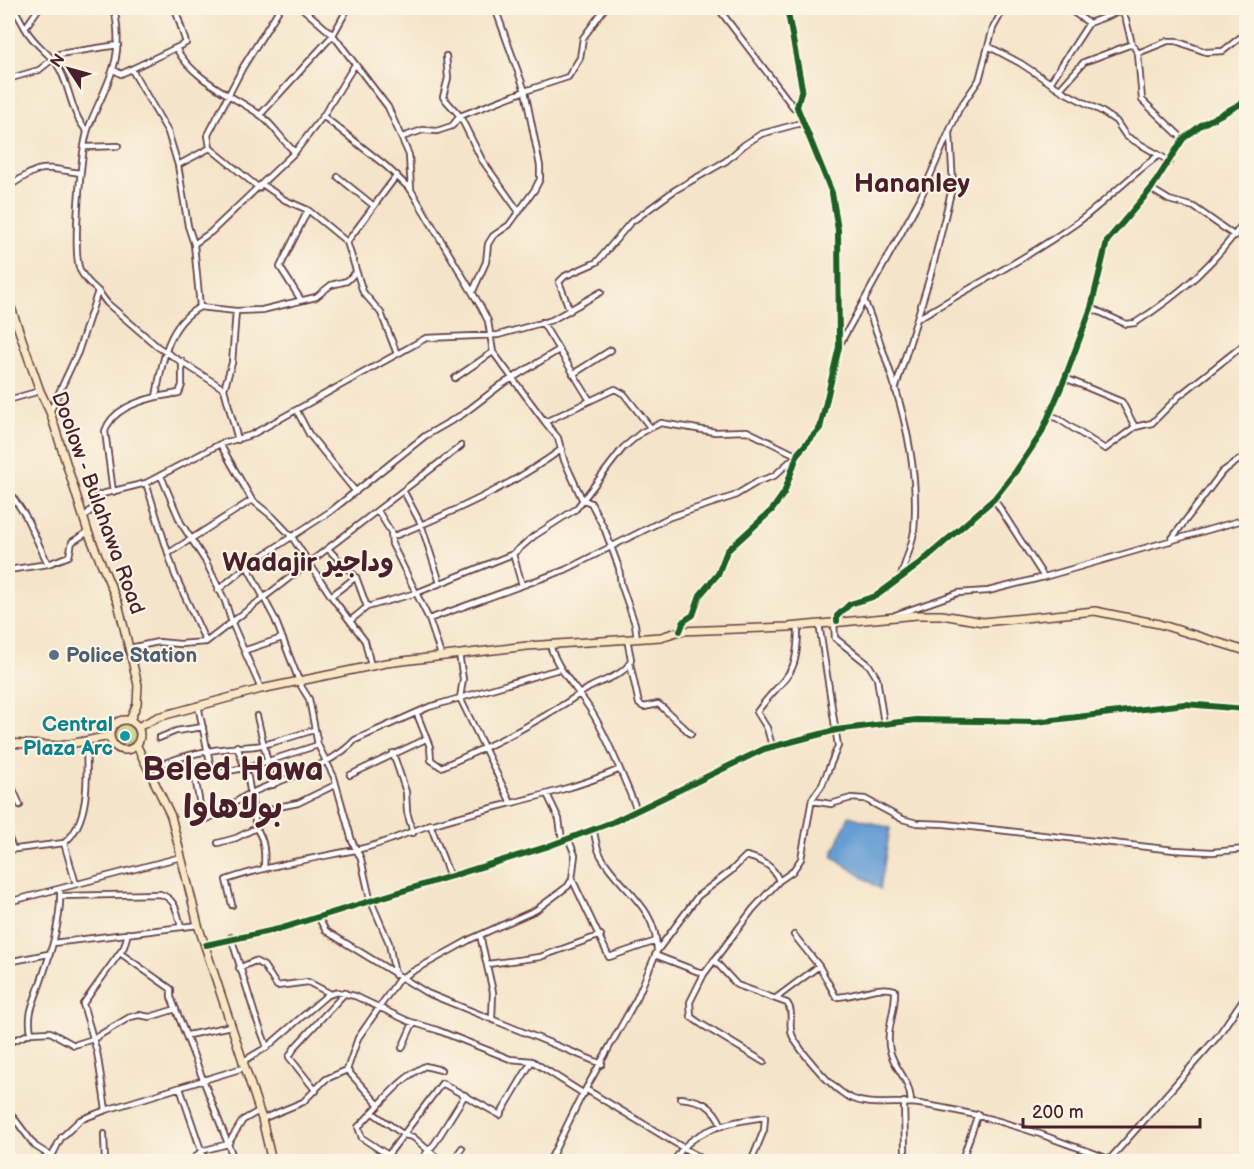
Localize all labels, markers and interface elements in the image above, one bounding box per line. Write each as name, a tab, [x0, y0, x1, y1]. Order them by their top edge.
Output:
north arrow	[39, 39, 99, 99]
text: N	[47, 51, 69, 72]
district label: Hananley	[854, 168, 971, 200]
street label: Doolow - Bulahawa Road	[46, 388, 150, 618]
district label: Wadajir وداجير	[222, 547, 394, 579]
place label: Police Station	[66, 643, 197, 668]
marker: Police Station	[47, 648, 61, 662]
place label: Central Plaza Arc	[23, 712, 113, 761]
marker: Central Plaza Arc	[118, 729, 132, 743]
district label: Beled Hawa بولاهاوا	[142, 750, 324, 828]
scale bar	[1023, 1091, 1200, 1129]
text: 200 m	[1032, 1102, 1084, 1123]

